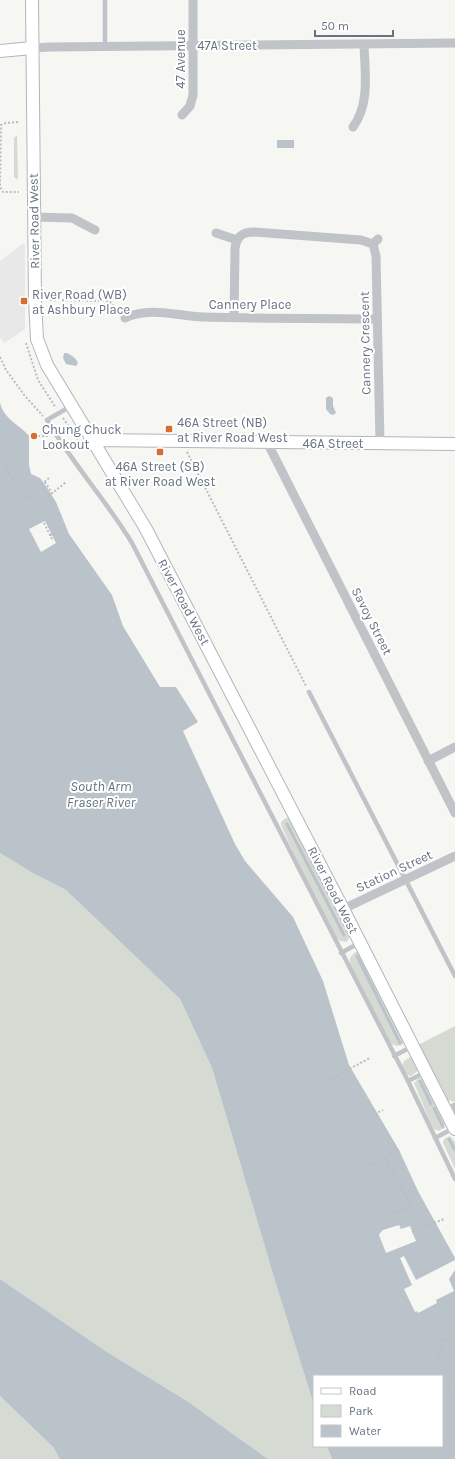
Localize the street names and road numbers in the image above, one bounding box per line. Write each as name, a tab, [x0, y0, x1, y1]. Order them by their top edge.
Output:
street label: 47 Avenue	[173, 29, 188, 89]
street label: 47A Street	[197, 38, 257, 53]
street label: River Road West	[26, 173, 42, 269]
street label: Cannery Crescent	[357, 291, 373, 395]
street label: Cannery Place	[209, 297, 292, 312]
street label: 46A Street	[303, 436, 364, 451]
street label: River Road West	[155, 556, 213, 648]
street label: Savoy Street	[349, 585, 395, 657]
street label: River Road West	[305, 844, 361, 936]
street label: Station Street	[353, 847, 435, 895]

